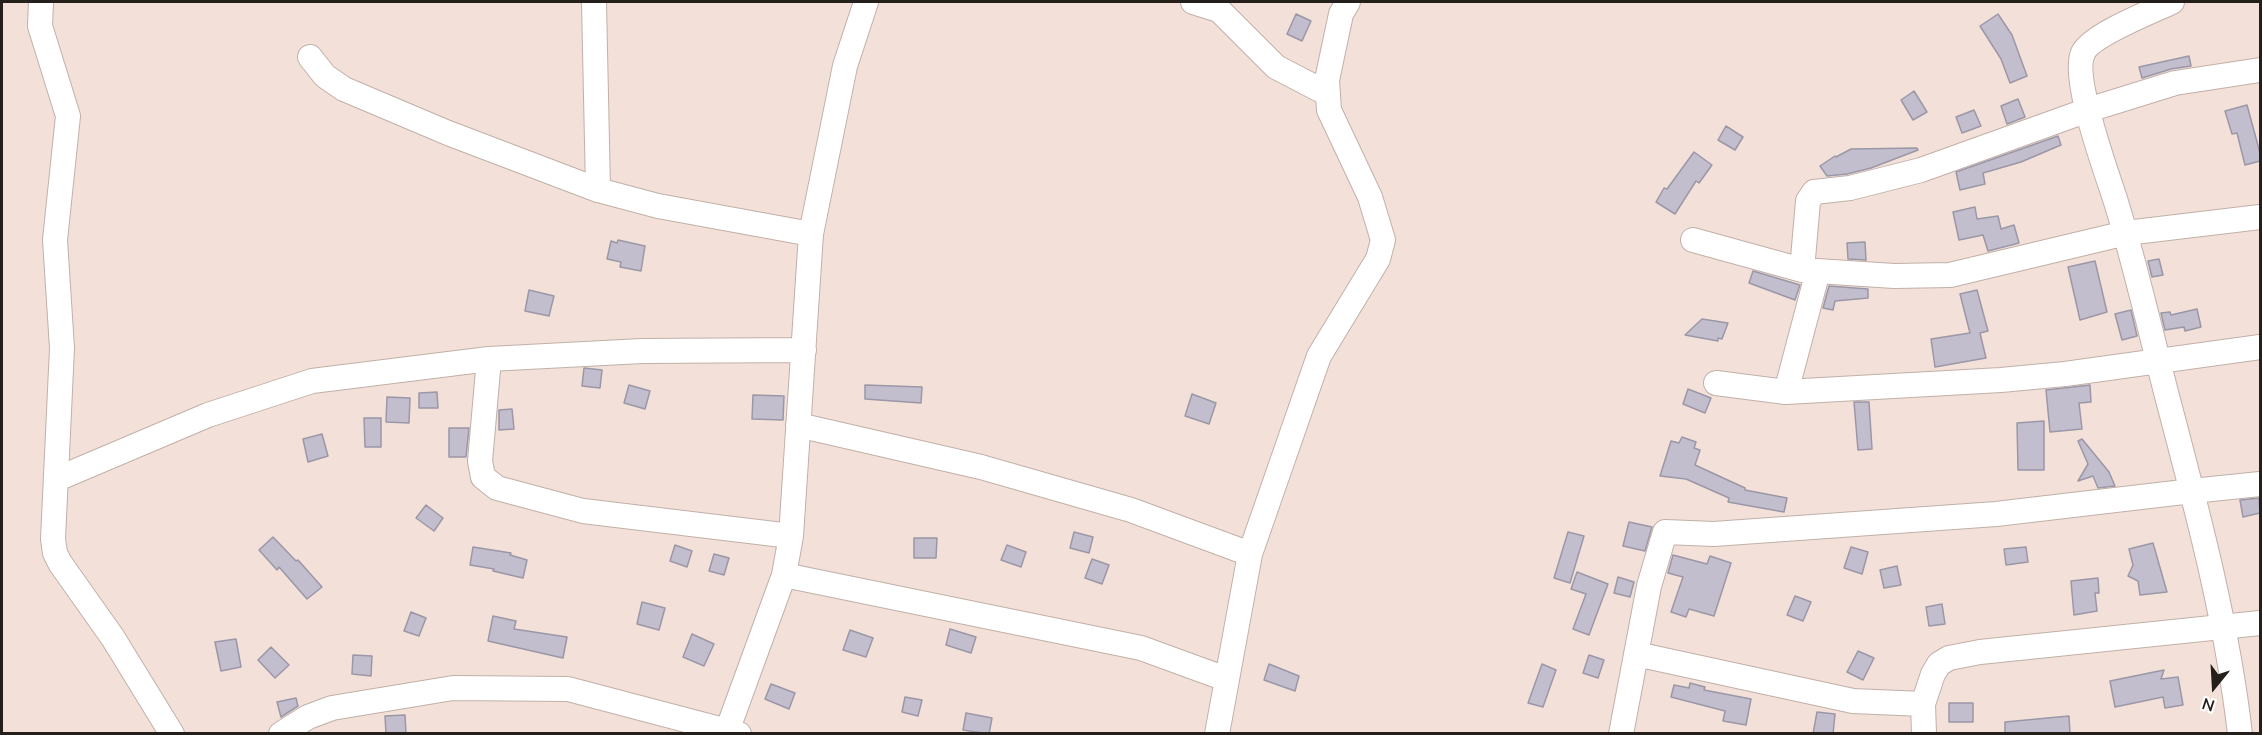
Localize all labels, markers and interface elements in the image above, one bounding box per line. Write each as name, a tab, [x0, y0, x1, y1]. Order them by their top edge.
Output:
north arrow	[2184, 657, 2244, 717]
text: N	[2199, 692, 2218, 716]

